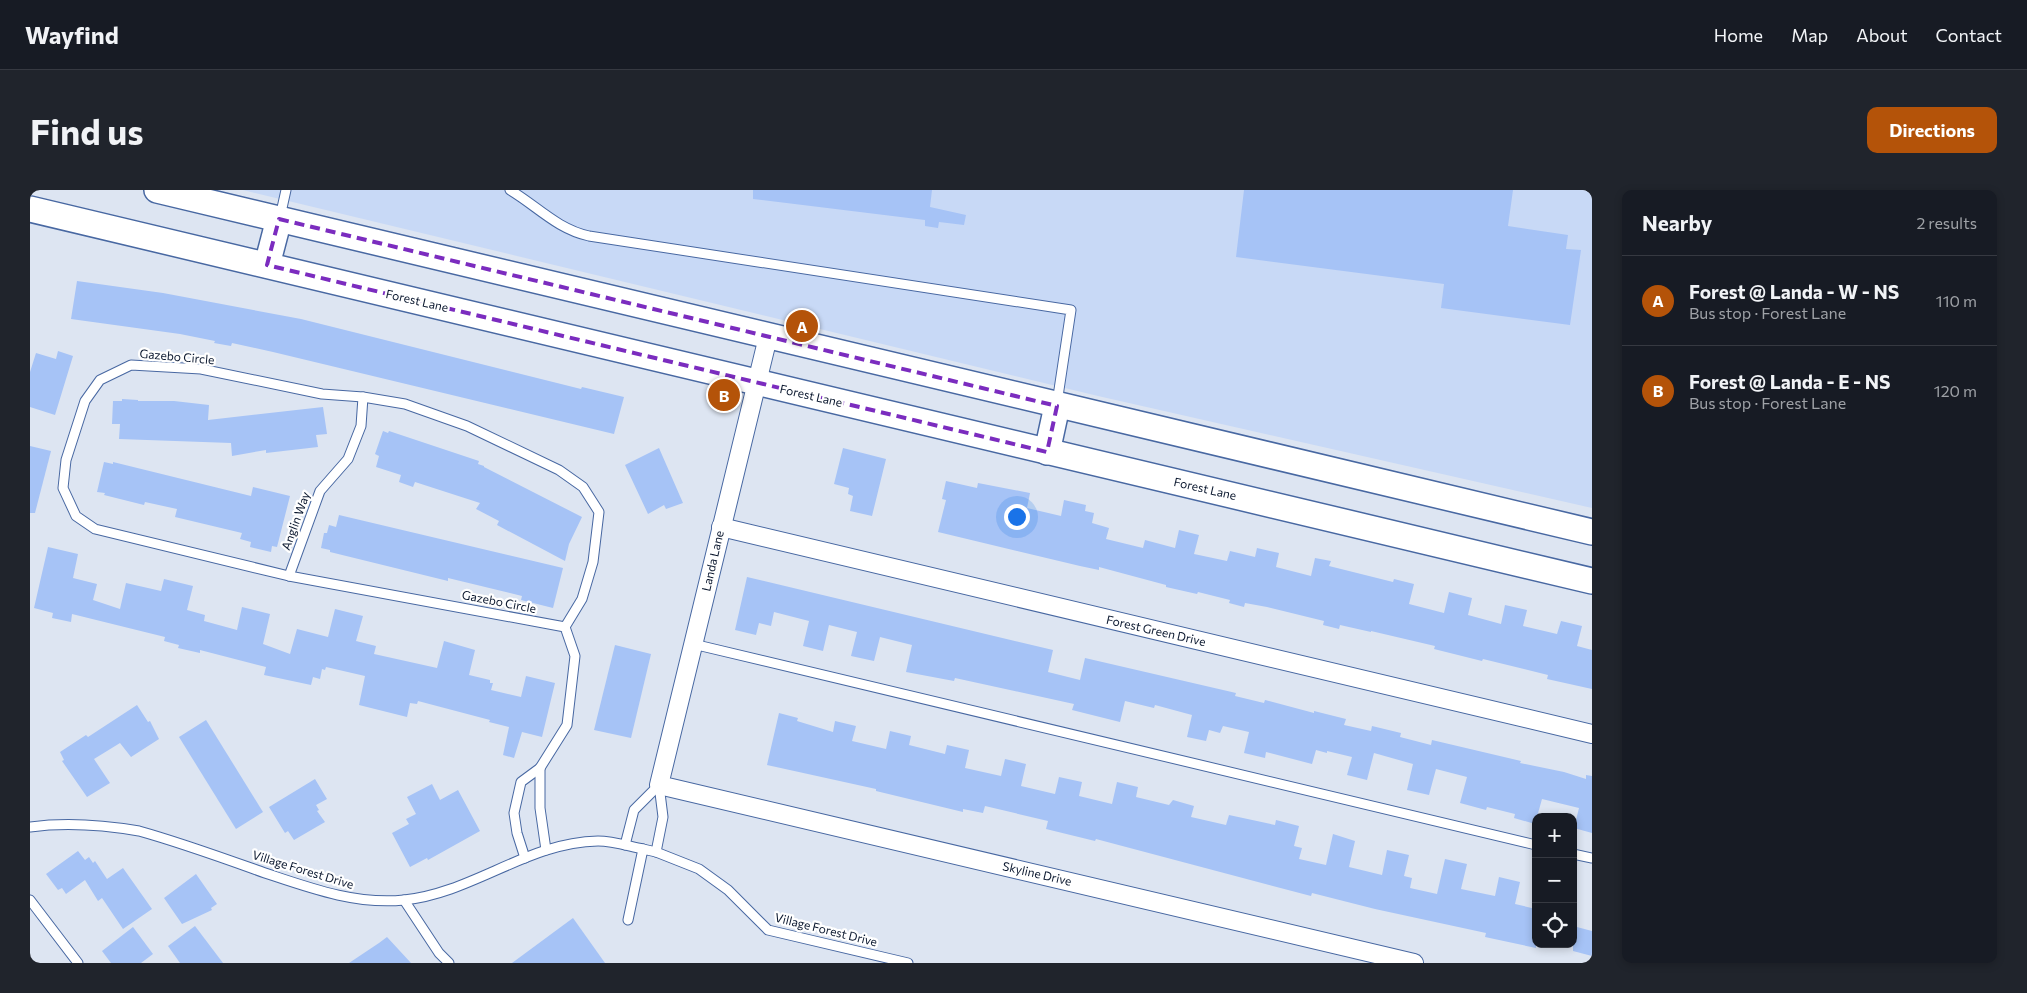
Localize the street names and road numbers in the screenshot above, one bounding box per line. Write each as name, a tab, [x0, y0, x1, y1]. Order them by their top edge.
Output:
street label: Forest Lane	[385, 286, 450, 314]
street label: Gazebo Circle	[139, 346, 215, 366]
street label: Forest Lane	[779, 381, 844, 409]
street label: Forest Lane	[1173, 474, 1238, 502]
street label: Anglin Way	[278, 490, 312, 552]
street label: Landa Lane	[698, 529, 726, 593]
street label: Gazebo Circle	[461, 587, 537, 615]
street label: Forest Green Drive	[1105, 612, 1207, 648]
street label: Village Forest Drive	[251, 847, 356, 891]
street label: Skyline Drive	[1001, 858, 1073, 888]
street label: Village Forest Drive	[774, 910, 879, 949]

